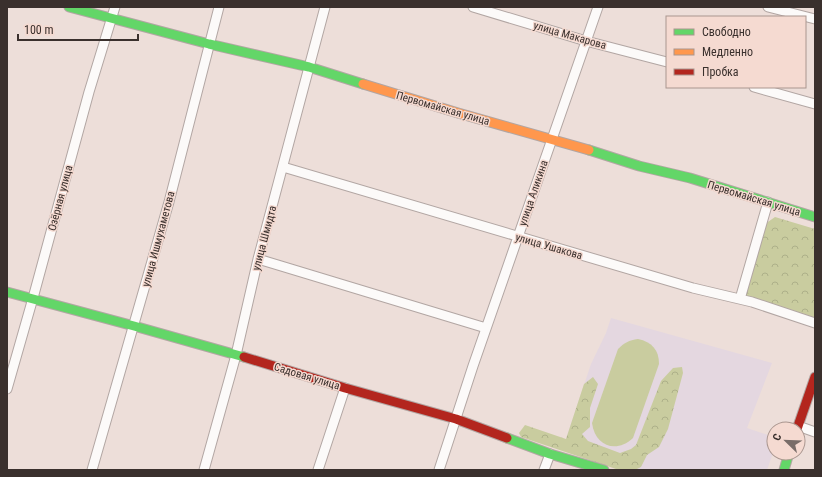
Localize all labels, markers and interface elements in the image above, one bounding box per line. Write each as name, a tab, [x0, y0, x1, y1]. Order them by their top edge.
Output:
scale bar	[18, 16, 138, 42]
legend	[666, 16, 806, 88]
street label: улица Макарова	[532, 19, 608, 52]
text: 100 m	[24, 23, 54, 37]
text: Свободно	[702, 25, 751, 39]
text: Медленно	[702, 45, 753, 59]
text: Пробка	[702, 65, 739, 79]
street label: Первомайская улица	[395, 89, 491, 128]
street label: улица Аликина	[516, 159, 551, 228]
street label: Озёрная улица	[45, 164, 75, 232]
street label: Первомайская улица	[706, 178, 802, 219]
street label: улица Ишмухаметова	[139, 190, 178, 288]
street label: улица Шмидта	[250, 204, 279, 272]
street label: улица Ушакова	[514, 231, 584, 262]
street label: Садовая улица	[272, 360, 341, 393]
north arrow	[766, 421, 806, 461]
text: С	[770, 432, 784, 443]

